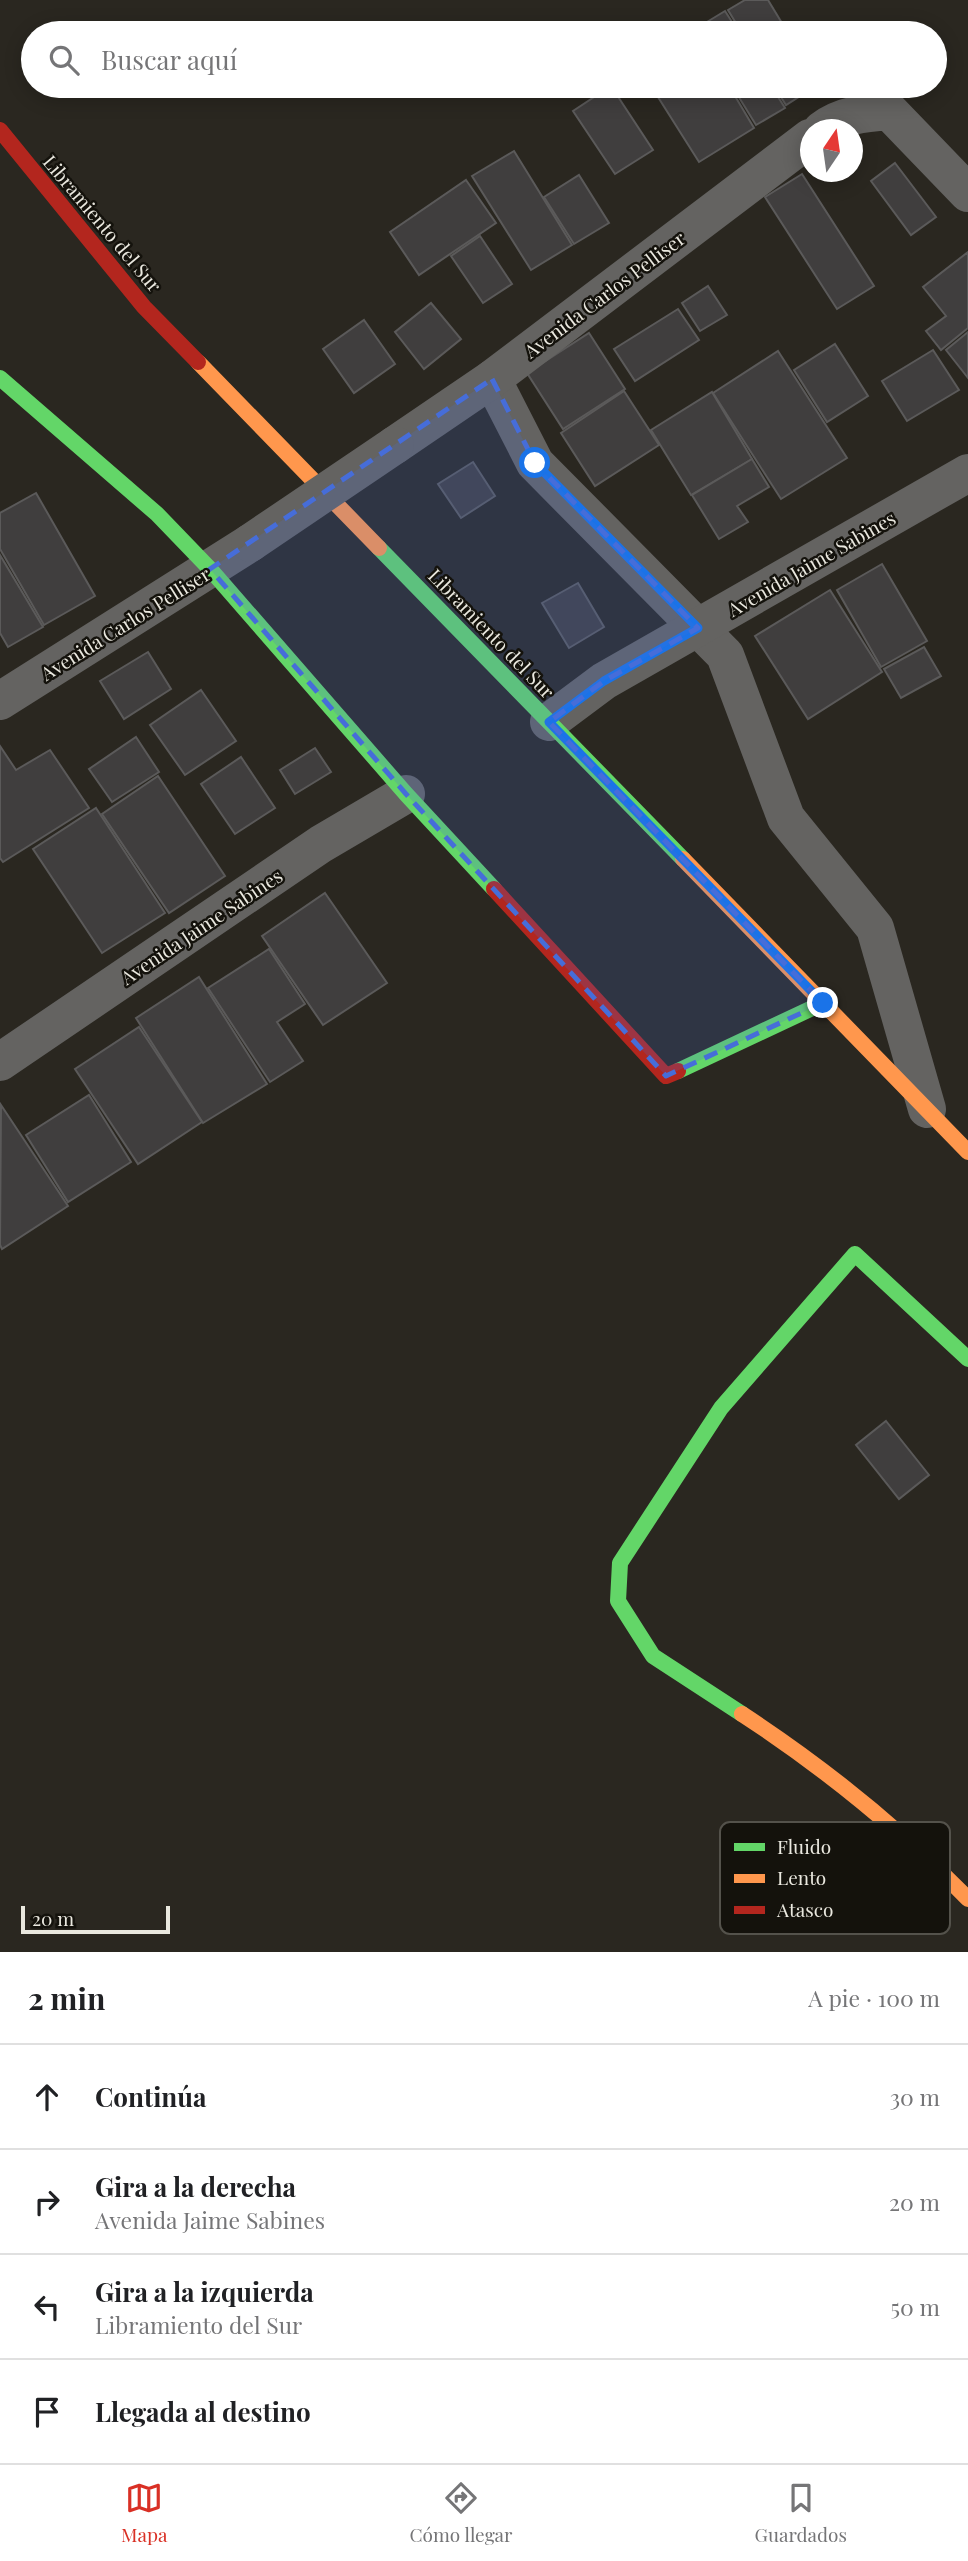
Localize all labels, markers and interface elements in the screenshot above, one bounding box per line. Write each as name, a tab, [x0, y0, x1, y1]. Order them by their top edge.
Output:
search box	[21, 21, 947, 98]
icon: search	[45, 41, 83, 79]
text: Buscar aquí	[101, 42, 237, 77]
north arrow	[800, 119, 863, 182]
street label: Libramiento del Sur	[38, 149, 168, 297]
street label: Avenida Carlos Pelliser	[517, 224, 690, 364]
route start	[519, 447, 550, 478]
street label: Avenida Jaime Sabines	[721, 504, 900, 622]
street label: Avenida Carlos Pelliser	[34, 560, 215, 686]
street label: Libramiento del Sur	[423, 562, 561, 704]
street label: Avenida Jaime Sabines	[114, 862, 287, 990]
route end	[807, 987, 838, 1018]
legend	[720, 1822, 950, 1934]
text: Fluido	[777, 1833, 831, 1859]
text: Lento	[777, 1864, 826, 1890]
text: Atasco	[776, 1896, 833, 1922]
scale bar	[21, 1903, 170, 1935]
text: 20 m	[32, 1905, 74, 1931]
text: 2 min	[28, 1978, 105, 2018]
text: A pie · 100 m	[808, 1982, 940, 2013]
icon: ahead	[28, 2078, 66, 2116]
text: Continúa	[95, 2079, 207, 2114]
text: 30 m	[890, 2081, 940, 2112]
text: Gira a la derecha	[95, 2169, 296, 2204]
icon: right	[28, 2183, 66, 2221]
text: 20 m	[889, 2186, 940, 2217]
text: Avenida Jaime Sabines	[95, 2204, 325, 2235]
text: Gira a la izquierda	[95, 2274, 314, 2309]
icon: left	[28, 2288, 66, 2326]
text: 50 m	[891, 2291, 940, 2322]
text: Libramiento del Sur	[95, 2309, 302, 2340]
icon: arrive	[28, 2393, 66, 2431]
text: Llegada al destino	[95, 2394, 311, 2429]
tab: Mapa	[121, 2479, 167, 2547]
tab: Cómo llegar	[410, 2479, 513, 2547]
tab: Guardados	[755, 2479, 847, 2547]

